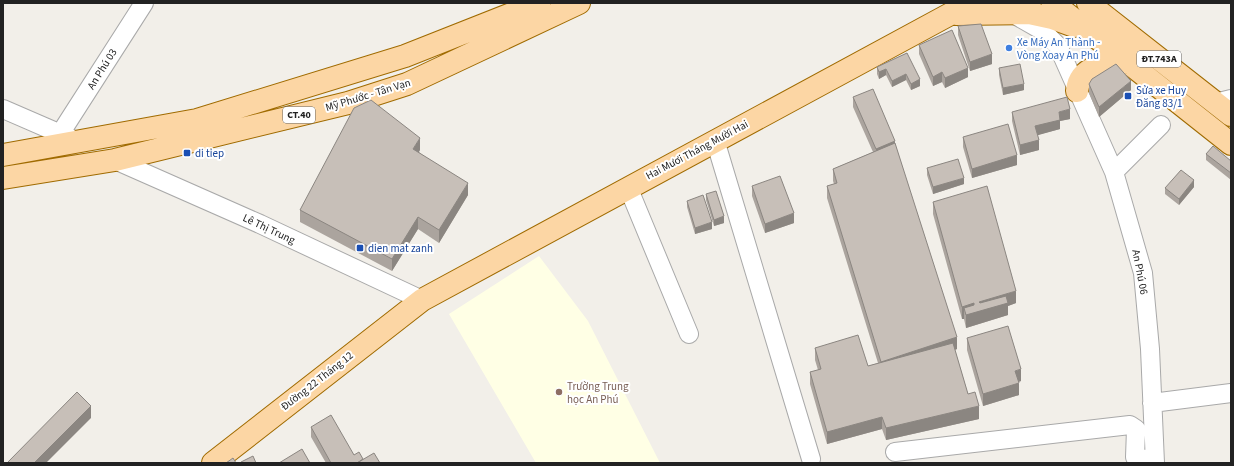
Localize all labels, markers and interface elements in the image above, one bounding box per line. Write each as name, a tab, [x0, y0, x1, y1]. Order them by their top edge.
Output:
place label: Xe Máy An Thành - Vòng Xoay An Phú	[1017, 35, 1100, 63]
marker: Xe Máy An Thành - Vòng Xoay An Phú	[1004, 43, 1014, 53]
street label: An Phú 03	[84, 46, 120, 92]
road number: ĐT.743A	[1137, 51, 1181, 67]
street label: Mỹ Phước - Tân Vạn	[324, 75, 412, 115]
place label: Sửa xe Huy Đăng 83/1	[1136, 83, 1186, 111]
marker: Sửa xe Huy Đăng 83/1	[1123, 91, 1133, 101]
road number: CT.40	[283, 107, 315, 123]
street label: Hai Mươi Tháng Mười Hai	[643, 117, 751, 183]
place label: di tiep	[195, 146, 224, 161]
marker: di tiep	[182, 148, 192, 158]
street label: Lê Thị Trung	[240, 210, 298, 248]
place label: dien mat zanh	[368, 241, 433, 256]
marker: dien mat zanh	[355, 243, 365, 253]
street label: An Phú 06	[1128, 248, 1152, 296]
street label: Đường 22 Tháng 12	[278, 348, 356, 414]
place label: Trường Trung học An Phú	[567, 379, 629, 407]
marker: Trường Trung học An Phú	[554, 387, 564, 397]

